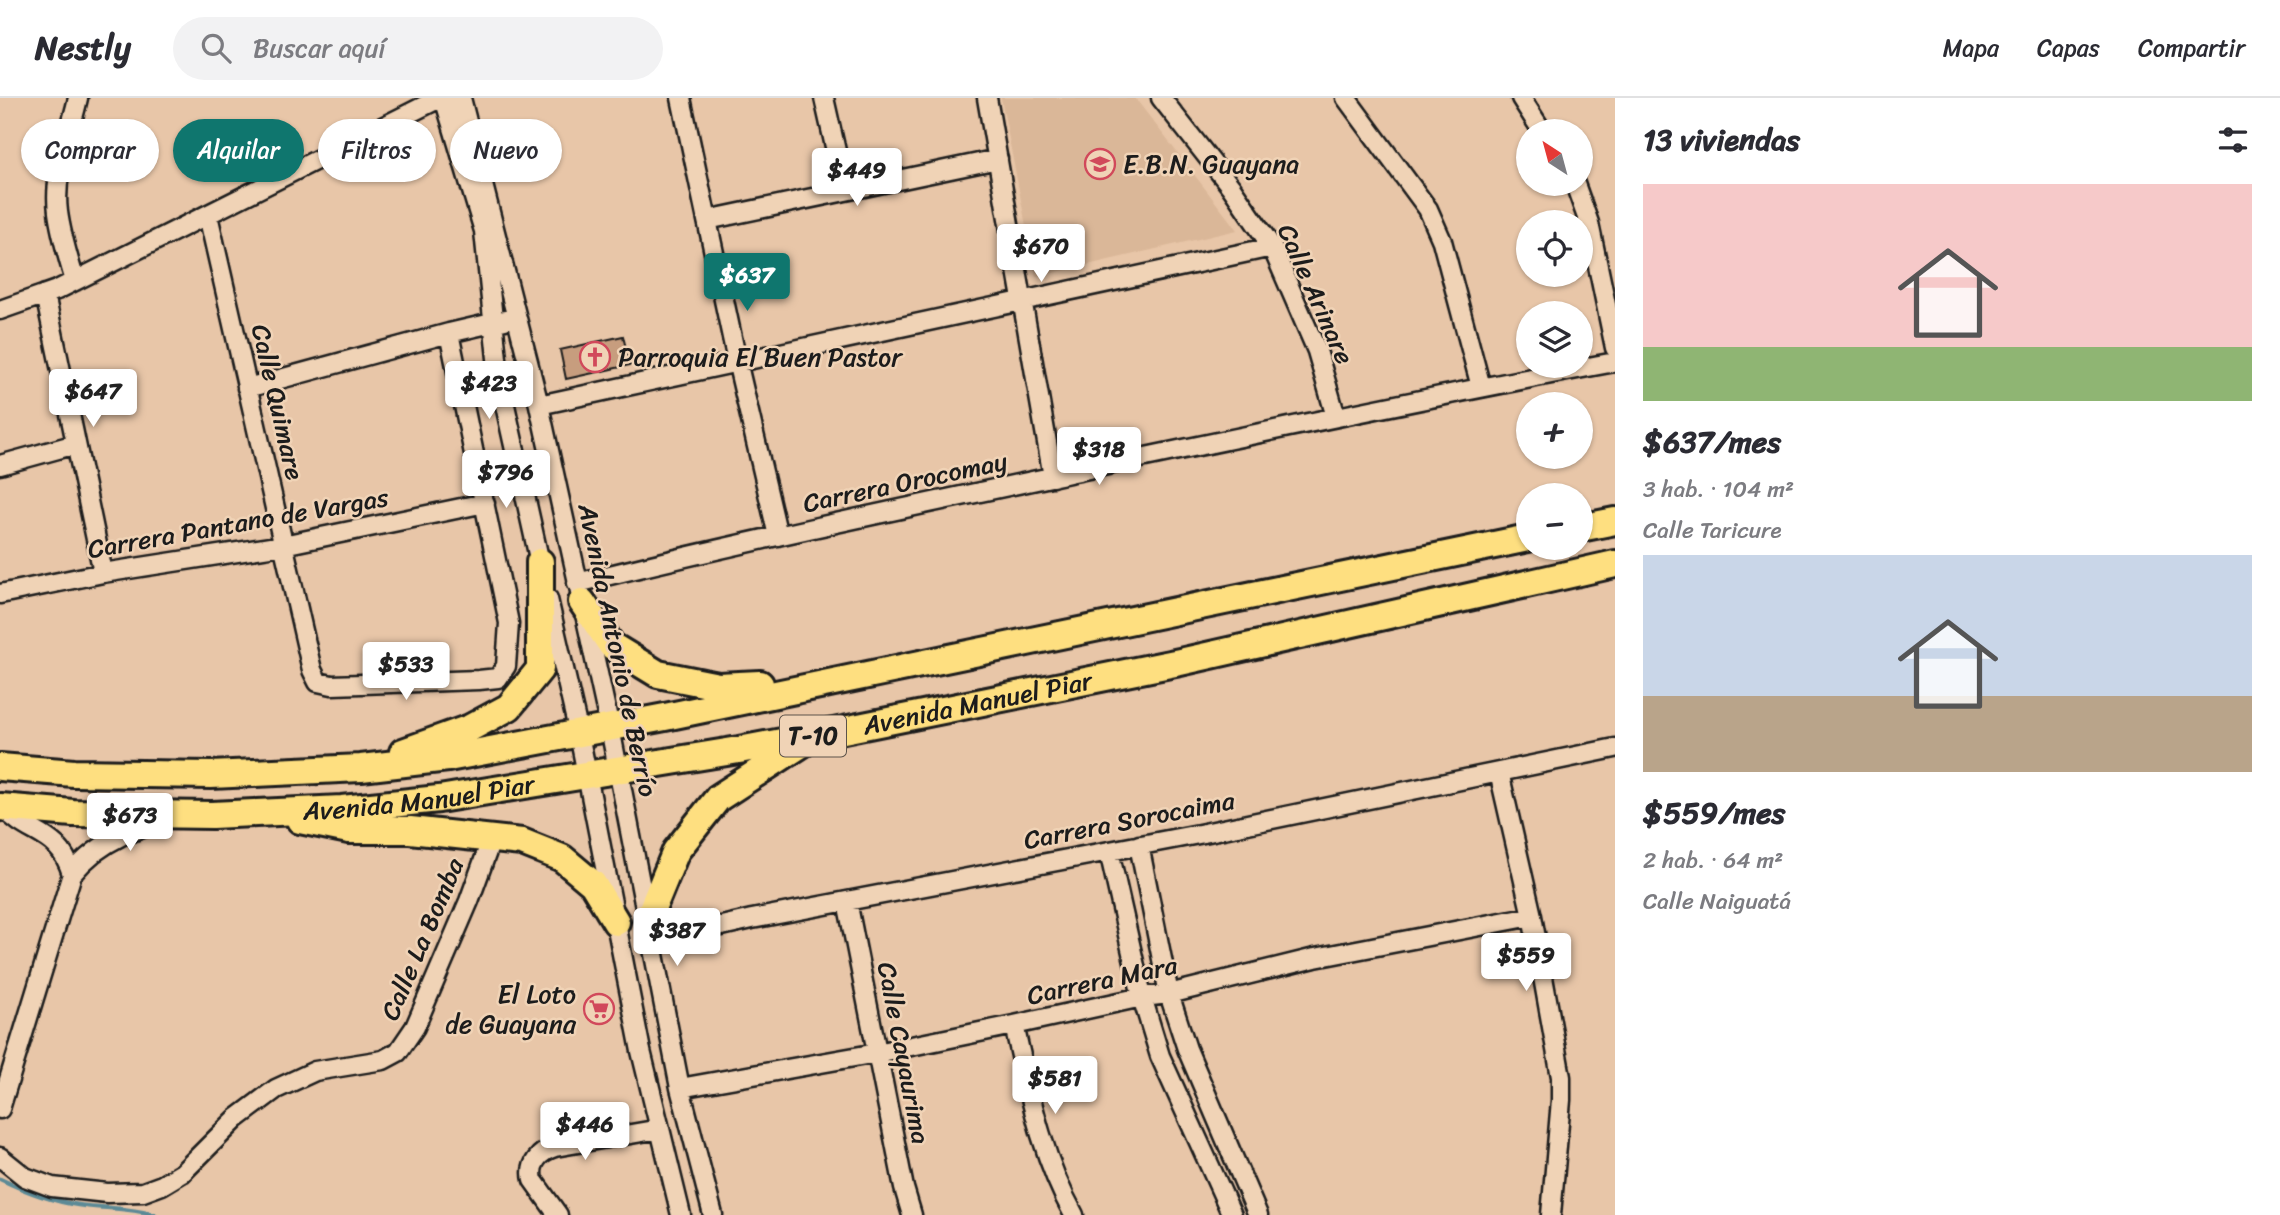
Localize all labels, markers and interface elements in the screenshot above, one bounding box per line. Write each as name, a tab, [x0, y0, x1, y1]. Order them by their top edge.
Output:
search box	[173, 17, 663, 80]
text: Nestly	[35, 19, 131, 77]
text: Buscar aquí	[253, 25, 386, 71]
text: Mapa	[1943, 27, 1999, 69]
text: Capas	[2037, 27, 2100, 69]
text: Compartir	[2138, 27, 2245, 69]
icon: search	[197, 29, 235, 67]
text: 13 viviendas	[1643, 113, 1800, 167]
chip: Comprar	[21, 119, 159, 182]
chip: Alquilar	[173, 119, 304, 182]
chip: Filtros	[318, 119, 436, 182]
chip: Nuevo	[450, 119, 562, 182]
north arrow	[1516, 119, 1592, 196]
map controls	[1516, 119, 1593, 560]
icon: filters	[2214, 121, 2252, 159]
place label: E.B.N. Guayana	[1123, 141, 1299, 187]
school or university icon: E.B.N. Guayana	[1083, 147, 1117, 181]
pin: $449	[816, 148, 898, 208]
text: $449	[828, 150, 886, 191]
button: locate	[1516, 210, 1593, 287]
street label: Calle Arinare	[1264, 216, 1368, 372]
pin: $670	[1000, 225, 1082, 284]
text: $670	[1013, 226, 1069, 267]
icon: home	[1885, 230, 2011, 356]
pin: $637	[706, 254, 788, 313]
text: $637	[720, 255, 774, 296]
button: layers	[1516, 301, 1593, 378]
street label: Calle Quimare	[238, 320, 318, 485]
place label: Parroquia El Buen Pastor	[618, 334, 903, 380]
church icon: Parroquia El Buen Pastor	[578, 340, 612, 374]
pin: $423	[448, 362, 530, 421]
text: $423	[461, 363, 517, 404]
pin: $647	[52, 370, 134, 429]
text: $647	[65, 371, 121, 412]
button: +	[1516, 392, 1593, 469]
text: $637/mes	[1643, 415, 1781, 469]
pin: $318	[1058, 428, 1140, 487]
text: $318	[1073, 429, 1125, 470]
street label: Carrera Orocomay	[799, 438, 1012, 526]
pin: $796	[465, 450, 547, 510]
text: $796	[478, 452, 534, 493]
text: 3 hab. · 104 m²	[1643, 469, 1794, 510]
street label: Carrera Pantano de Vargas	[84, 474, 393, 572]
button: −	[1516, 483, 1593, 560]
street label: Avenida Antonio de Berrío	[564, 498, 672, 801]
text: Calle Taricure	[1643, 510, 1782, 551]
icon: home	[1885, 601, 2011, 727]
pin: $533	[365, 642, 447, 702]
text: $533	[379, 644, 433, 685]
street label: Avenida Manuel Piar	[858, 657, 1098, 749]
road number: T-10	[780, 716, 846, 756]
street label: Avenida Manuel Piar	[301, 761, 539, 834]
street label: Carrera Sorocaima	[1020, 777, 1239, 863]
text: $559/mes	[1643, 786, 1785, 840]
pin: $673	[89, 794, 171, 853]
text: $673	[103, 795, 157, 836]
text: 2 hab. · 64 m²	[1643, 840, 1783, 881]
street label: Calle La Bomba	[367, 850, 477, 1028]
text: Calle Naiguatá	[1643, 881, 1791, 922]
pin: $387	[636, 908, 718, 968]
text: $387	[649, 910, 705, 951]
pin: $559	[1485, 934, 1567, 993]
text: $559	[1497, 935, 1555, 976]
street label: Carrera Mara	[1023, 941, 1182, 1018]
street label: Calle Cayaurima	[864, 958, 944, 1148]
place label: El Loto de Guayana	[445, 971, 577, 1047]
supermarket icon: El Loto de Guayana	[582, 992, 616, 1026]
pin: $581	[1014, 1056, 1096, 1116]
text: $581	[1028, 1058, 1082, 1099]
pin: $446	[544, 1102, 626, 1162]
text: $446	[556, 1104, 614, 1145]

